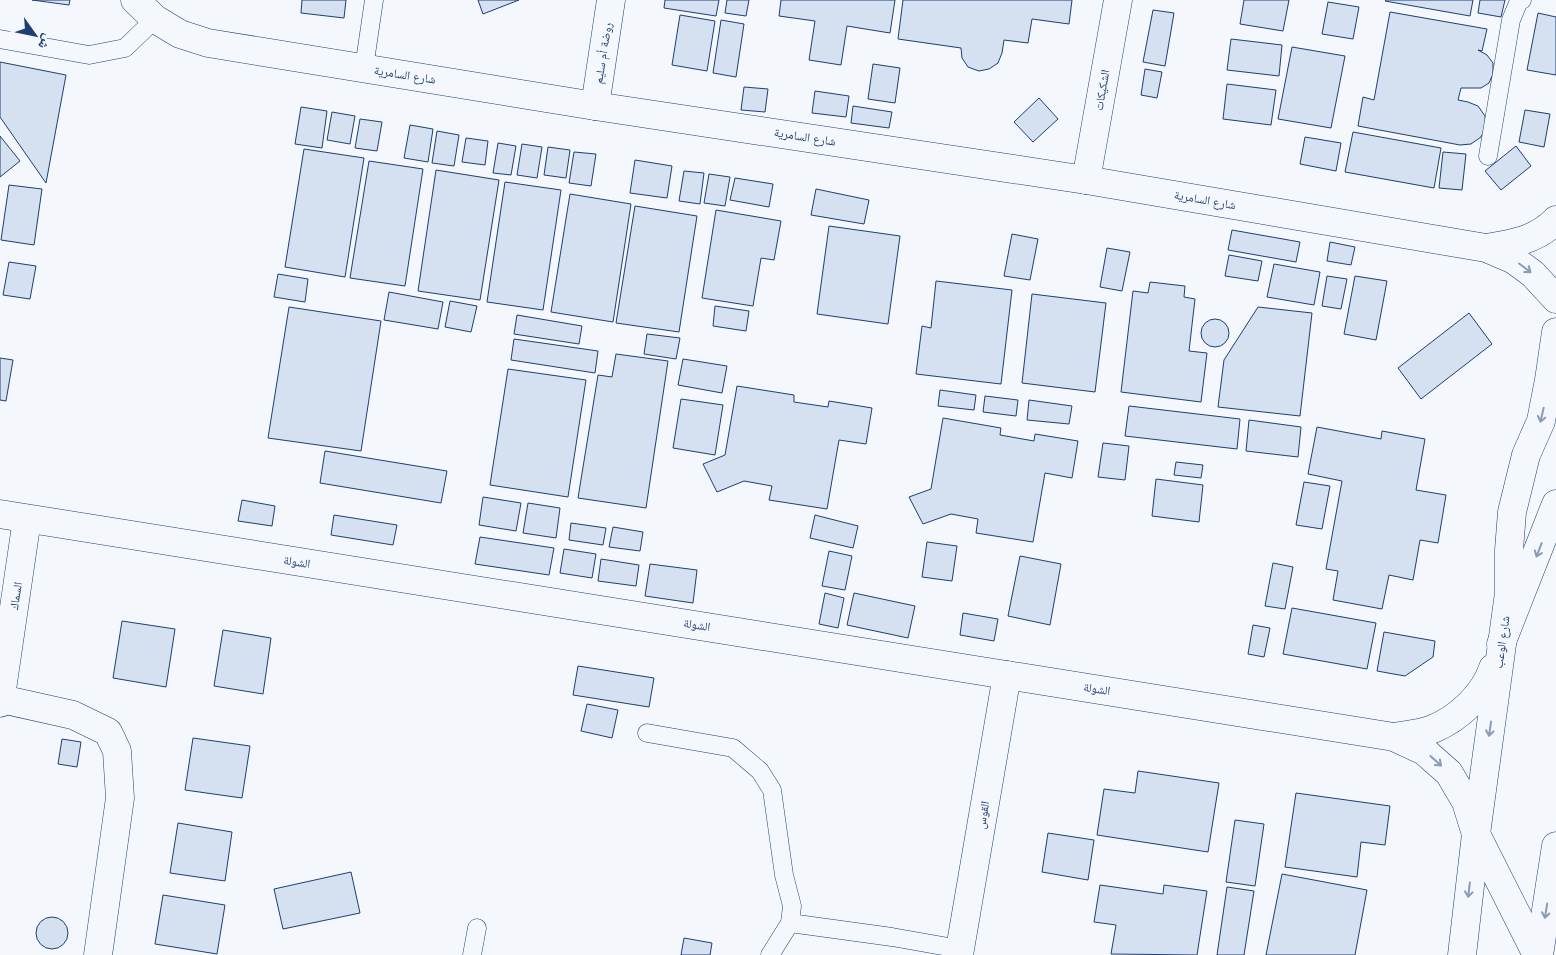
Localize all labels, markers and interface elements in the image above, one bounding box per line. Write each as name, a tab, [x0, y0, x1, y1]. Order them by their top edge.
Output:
north arrow	[10, 10, 60, 60]
street label: روضة أم سليم	[590, 21, 616, 85]
text: ش	[34, 31, 57, 53]
street label: شارع السامرية	[373, 62, 437, 88]
street label: الشكيكات	[1091, 68, 1113, 111]
street label: شارع السامرية	[773, 124, 837, 150]
street label: شارع السامرية	[1173, 187, 1237, 213]
one-way arrow	[1518, 263, 1532, 273]
one-way arrow	[1537, 406, 1546, 422]
one-way arrow	[1533, 542, 1543, 557]
street label: الشولة	[283, 552, 312, 571]
street label: السماك	[6, 581, 25, 611]
street label: الشولة	[683, 615, 712, 634]
street label: شارع الوعب	[1490, 615, 1514, 669]
street label: الشولة	[1083, 679, 1112, 698]
one-way arrow	[1485, 720, 1495, 736]
one-way arrow	[1429, 755, 1442, 766]
street label: القوس	[973, 800, 992, 830]
one-way arrow	[1464, 881, 1474, 897]
one-way arrow	[1541, 903, 1551, 919]

